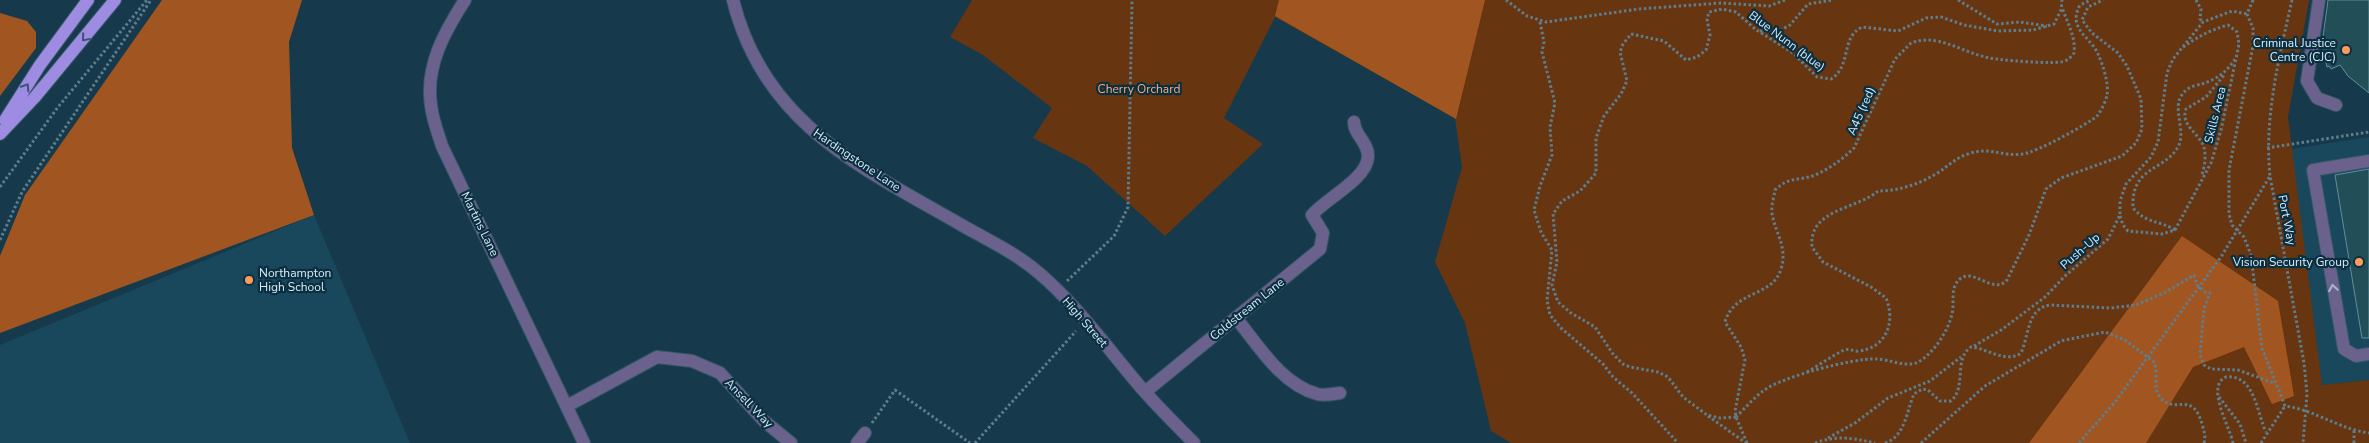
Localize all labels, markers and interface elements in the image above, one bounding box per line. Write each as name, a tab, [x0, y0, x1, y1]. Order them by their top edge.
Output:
street label: Blue Nunn (blue)	[1746, 7, 1828, 75]
one-way arrow	[81, 32, 90, 41]
place label: Criminal Justice Centre (CJC)	[2253, 35, 2336, 65]
marker: Criminal Justice Centre (CJC)	[2340, 44, 2352, 56]
park label: Cherry Orchard	[1098, 81, 1180, 97]
one-way arrow	[20, 84, 29, 93]
street label: A45 (red)	[1843, 84, 1879, 138]
street label: Skills Area	[2200, 85, 2230, 145]
street label: Hardingstone Lane	[810, 125, 904, 195]
street label: Martins Lane	[457, 189, 503, 259]
street label: Port Way	[2274, 193, 2300, 247]
street label: Push-Up	[2057, 229, 2103, 273]
place label: Vision Security Group	[2232, 254, 2349, 270]
marker: Vision Security Group	[2353, 256, 2365, 268]
place label: Northampton High School	[259, 265, 331, 295]
marker: Northampton High School	[243, 274, 255, 286]
street label: Coldstream Lane	[1207, 274, 1287, 344]
one-way arrow	[2328, 284, 2338, 292]
street label: High Street	[1059, 294, 1112, 351]
street label: Ansell Way	[721, 375, 777, 432]

